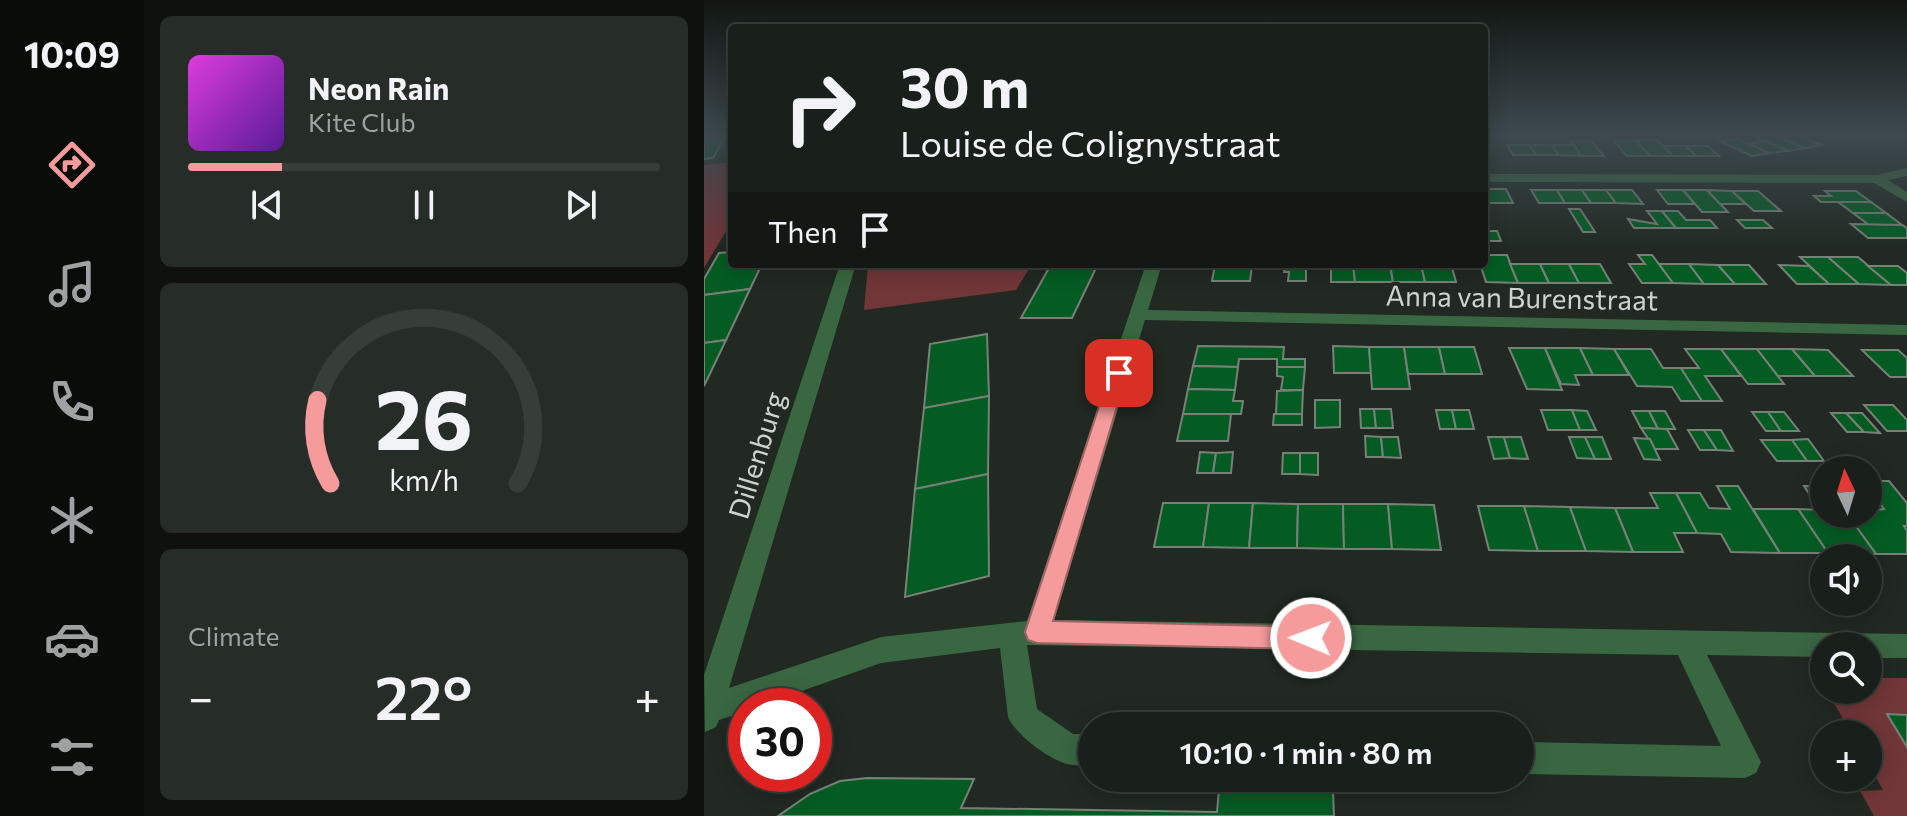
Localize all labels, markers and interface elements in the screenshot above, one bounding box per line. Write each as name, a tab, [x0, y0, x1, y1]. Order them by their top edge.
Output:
text: 10:09	[24, 31, 120, 75]
text: 30 m	[900, 51, 1029, 120]
icon: right	[768, 56, 872, 160]
text: Neon Rain	[308, 69, 449, 106]
text: Kite Club	[308, 106, 416, 137]
text: Louise de Colignystraat	[900, 120, 1281, 164]
icon: directions	[44, 137, 100, 193]
icon: previous	[245, 183, 289, 227]
icon: pause	[402, 183, 446, 227]
icon: next	[559, 183, 603, 227]
icon: arrive	[853, 208, 897, 252]
text: Then	[768, 212, 837, 249]
icon: music	[44, 256, 100, 312]
street label: Anna van Burenstraat	[1385, 278, 1659, 316]
pin	[1085, 339, 1153, 407]
icon: arrive	[1097, 351, 1141, 395]
text: 26	[375, 365, 473, 467]
icon: phone	[44, 374, 100, 430]
street label: Dillenburg	[721, 387, 791, 523]
north arrow	[1810, 456, 1882, 528]
map controls	[1810, 456, 1882, 792]
text: km/h	[389, 462, 459, 497]
icon: climate	[44, 492, 100, 548]
button: sound	[1810, 544, 1882, 616]
position arrow	[1269, 596, 1353, 680]
icon: car	[44, 611, 100, 667]
text: Climate	[188, 620, 280, 651]
button: search	[1810, 632, 1882, 704]
text: 22°	[375, 659, 472, 732]
text: −	[188, 669, 213, 723]
text: +	[634, 669, 660, 723]
speed limit sign: 30	[728, 688, 832, 792]
button: +	[1810, 720, 1882, 792]
icon: filters	[44, 729, 100, 785]
text: 10:10 · 1 min · 80 m	[1179, 733, 1433, 770]

